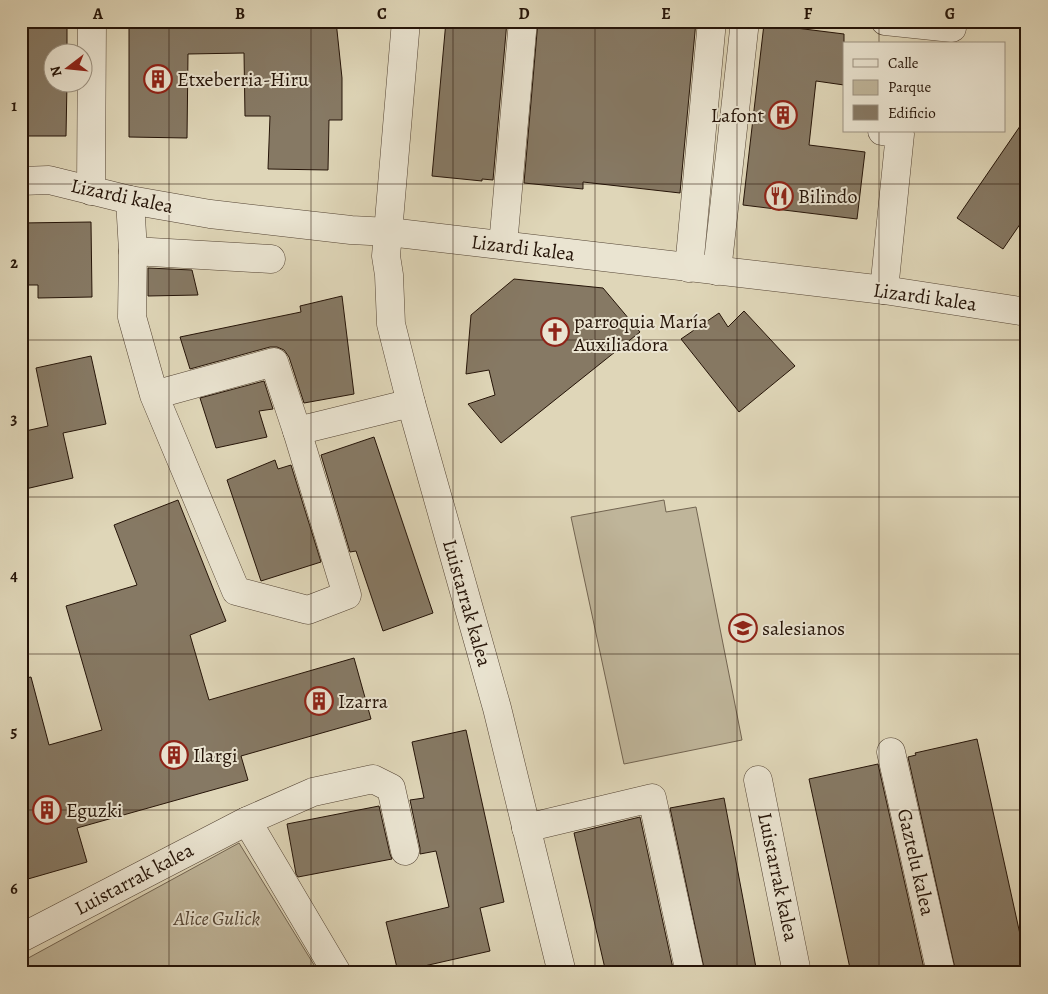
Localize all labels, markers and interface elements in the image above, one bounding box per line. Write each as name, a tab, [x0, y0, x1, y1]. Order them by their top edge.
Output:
text: A	[92, 3, 104, 25]
text: B	[235, 3, 245, 25]
text: C	[377, 3, 387, 25]
text: D	[518, 3, 530, 25]
text: E	[661, 3, 671, 25]
text: F	[804, 3, 813, 25]
text: G	[945, 3, 955, 25]
north arrow	[42, 42, 92, 92]
legend	[843, 42, 1006, 132]
text: Calle	[888, 53, 919, 73]
text: N	[45, 64, 67, 79]
building icon: Etxeberria-Hiru	[143, 64, 173, 94]
place label: Etxeberria-Hiru	[177, 66, 309, 93]
text: Parque	[888, 77, 931, 97]
text: 1	[11, 95, 17, 117]
building icon: Lafont	[768, 100, 798, 130]
place label: Lafont	[711, 102, 764, 129]
text: Edificio	[888, 103, 936, 123]
street label: Lizardi kalea	[68, 172, 176, 220]
restaurant icon: Bilindo	[764, 181, 794, 211]
place label: Bilindo	[798, 183, 858, 210]
street label: Lizardi kalea	[470, 228, 577, 268]
text: 2	[10, 252, 18, 274]
street label: Lizardi kalea	[872, 276, 979, 318]
place label: parroquia María Auxiliadora	[573, 308, 708, 358]
church icon: parroquia María Auxiliadora	[540, 317, 570, 347]
text: 3	[11, 408, 18, 430]
street label: Luistarrak kalea	[436, 536, 498, 670]
text: 4	[10, 565, 18, 587]
school or university icon: salesianos	[728, 613, 758, 643]
place label: salesianos	[762, 615, 845, 642]
building icon: Izarra	[304, 686, 334, 716]
place label: Izarra	[338, 688, 389, 715]
text: 5	[11, 721, 18, 743]
building icon: Ilargi	[159, 740, 189, 770]
place label: Ilargi	[193, 742, 238, 769]
building icon: Eguzki	[32, 795, 62, 825]
place label: Eguzki	[66, 797, 123, 824]
street label: Gaztelu kalea	[891, 806, 942, 919]
street label: Luistarrak kalea	[751, 810, 805, 945]
street label: Luistarrak kalea	[70, 836, 199, 922]
text: 6	[10, 878, 18, 900]
park label: Alice Gulick	[173, 905, 260, 932]

